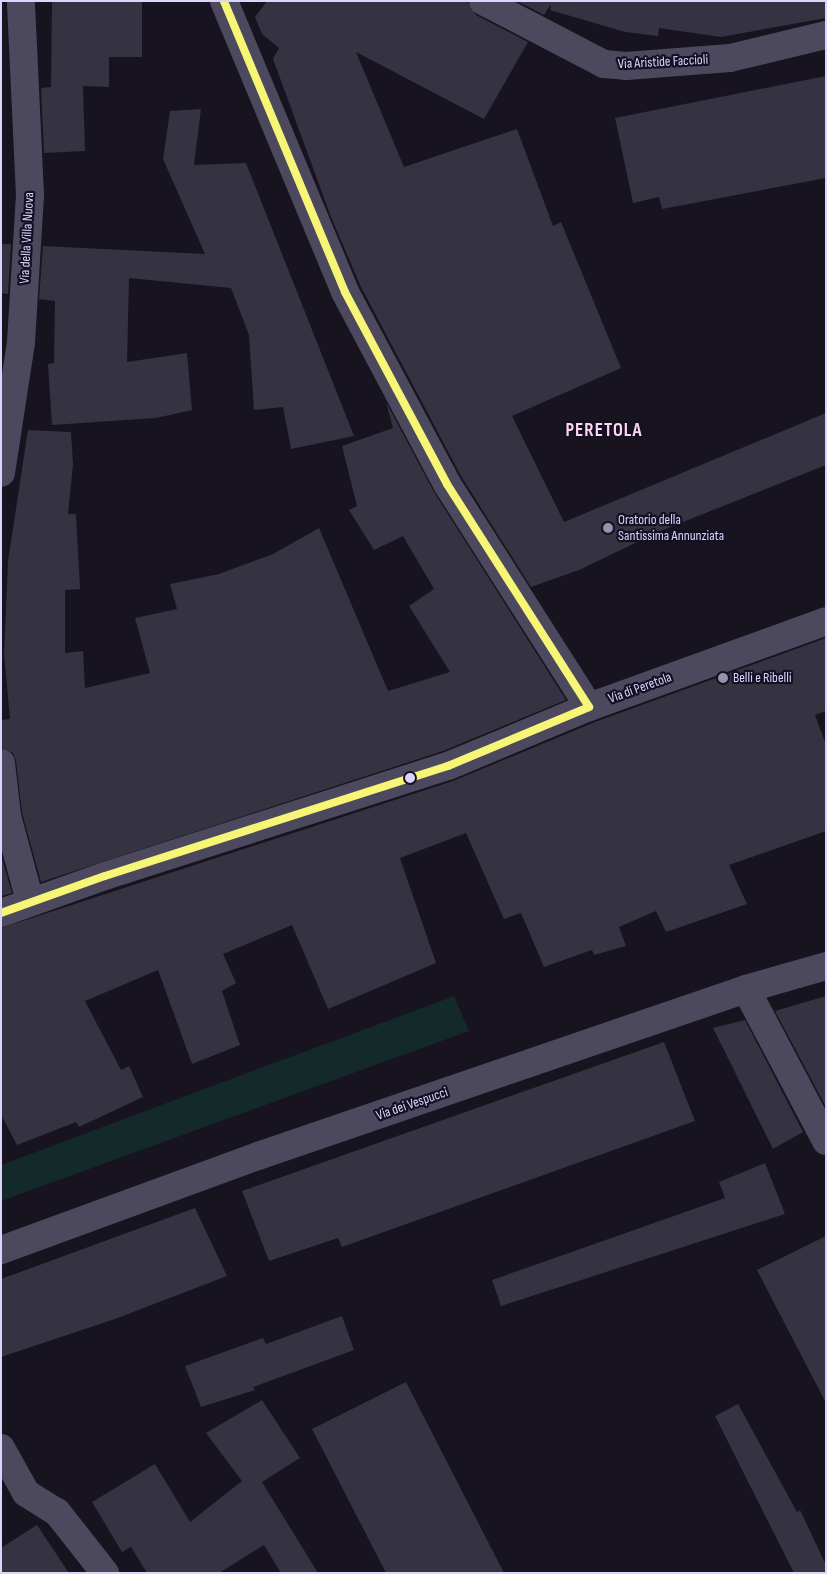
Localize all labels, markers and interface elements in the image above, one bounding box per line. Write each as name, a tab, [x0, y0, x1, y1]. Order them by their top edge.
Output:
street label: Via Aristide Faccioli	[617, 51, 709, 73]
street label: Via della Villa Nuova	[16, 192, 38, 284]
district label: PERETOLA	[564, 420, 644, 442]
place label: Oratorio della Santissima Annunziata	[618, 512, 724, 544]
marker: Oratorio della Santissima Annunziata	[602, 522, 614, 534]
street label: Via di Peretola	[606, 669, 674, 707]
place label: Belli e Ribelli	[733, 670, 792, 686]
marker: Belli e Ribelli	[717, 672, 729, 684]
unlabelled marker	[405, 773, 415, 783]
street label: Via dei Vespucci	[374, 1084, 450, 1124]

